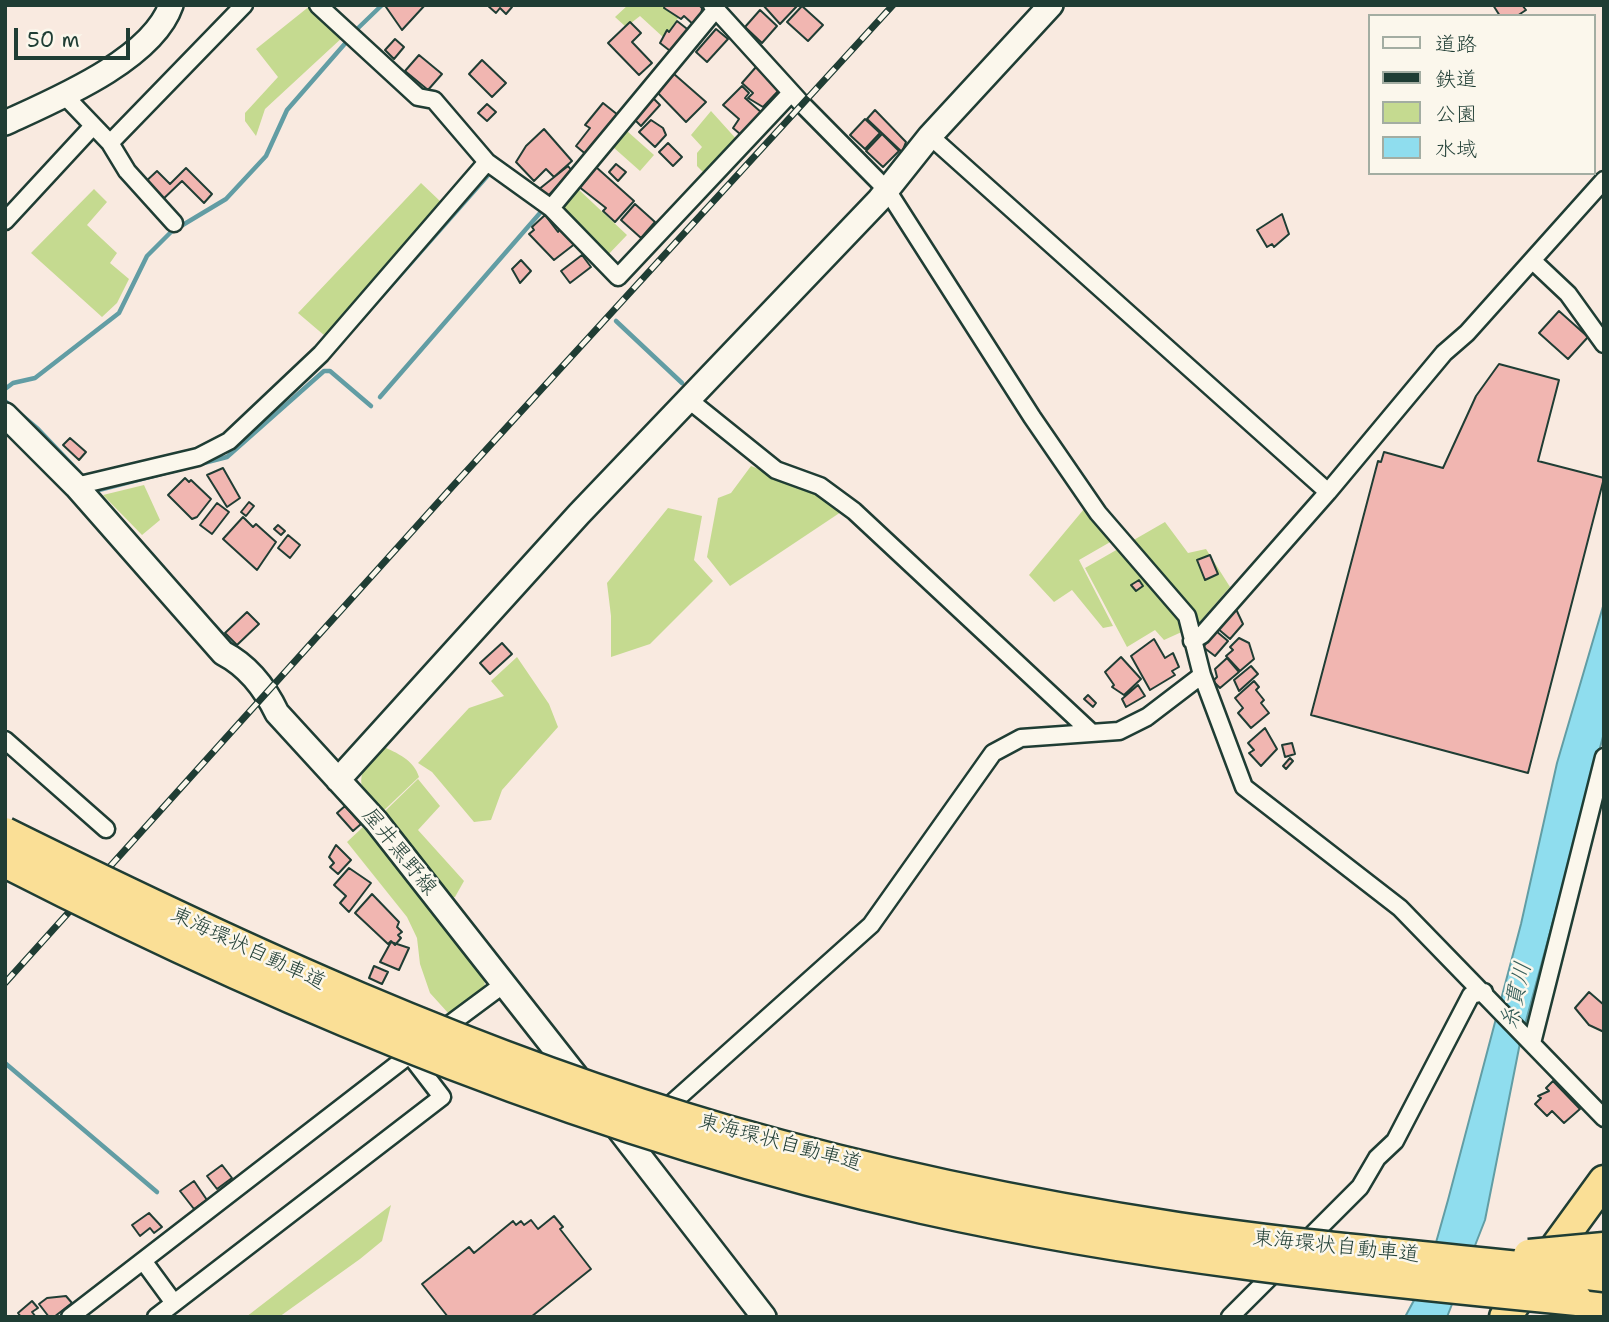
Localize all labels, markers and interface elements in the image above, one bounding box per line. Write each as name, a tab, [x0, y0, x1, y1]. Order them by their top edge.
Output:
scale bar	[18, 14, 133, 58]
legend	[1368, 14, 1595, 175]
text: 50 m	[27, 26, 80, 54]
text: 道路	[1435, 30, 1477, 58]
text: 鉄道	[1435, 65, 1477, 93]
text: 公園	[1435, 100, 1477, 128]
text: 水域	[1435, 135, 1477, 163]
street label: 屋井黒野線	[356, 803, 442, 901]
street label: 東海環状自動車道	[167, 902, 329, 996]
water label: 糸貫川	[1496, 959, 1538, 1033]
street label: 東海環状自動車道	[696, 1109, 864, 1177]
street label: 東海環状自動車道	[1251, 1226, 1421, 1268]

